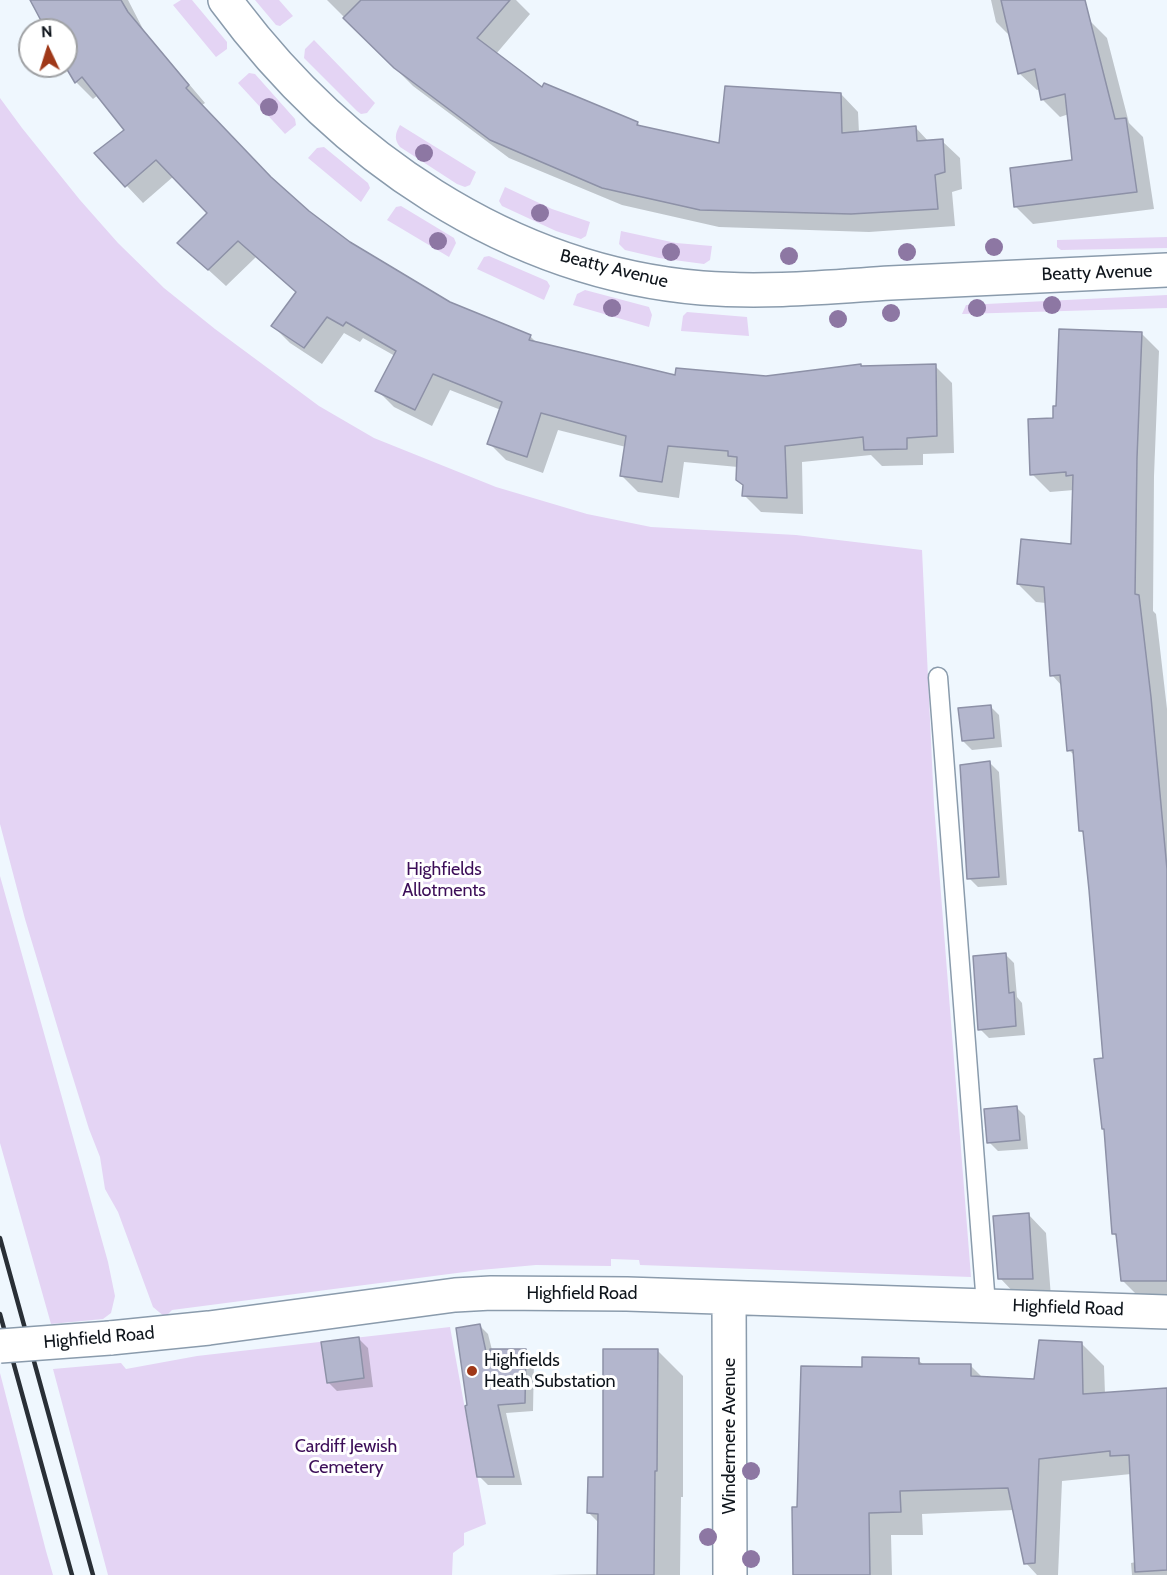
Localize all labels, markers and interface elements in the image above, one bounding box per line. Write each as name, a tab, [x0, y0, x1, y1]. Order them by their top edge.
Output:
north arrow	[18, 18, 78, 78]
text: N	[41, 22, 53, 41]
street label: Beatty Avenue	[558, 245, 670, 293]
street label: Beatty Avenue	[1041, 260, 1153, 286]
park label: Highfields Allotments	[402, 859, 486, 902]
street label: Highfield Road	[526, 1283, 638, 1305]
street label: Highfield Road	[1012, 1295, 1124, 1321]
street label: Highfield Road	[43, 1322, 155, 1354]
place label: Highfields Heath Substation	[484, 1350, 616, 1392]
street label: Windermere Avenue	[719, 1358, 741, 1514]
marker: Highfields Heath Substation	[465, 1364, 479, 1378]
park label: Cardiff Jewish Cemetery	[295, 1436, 397, 1478]

